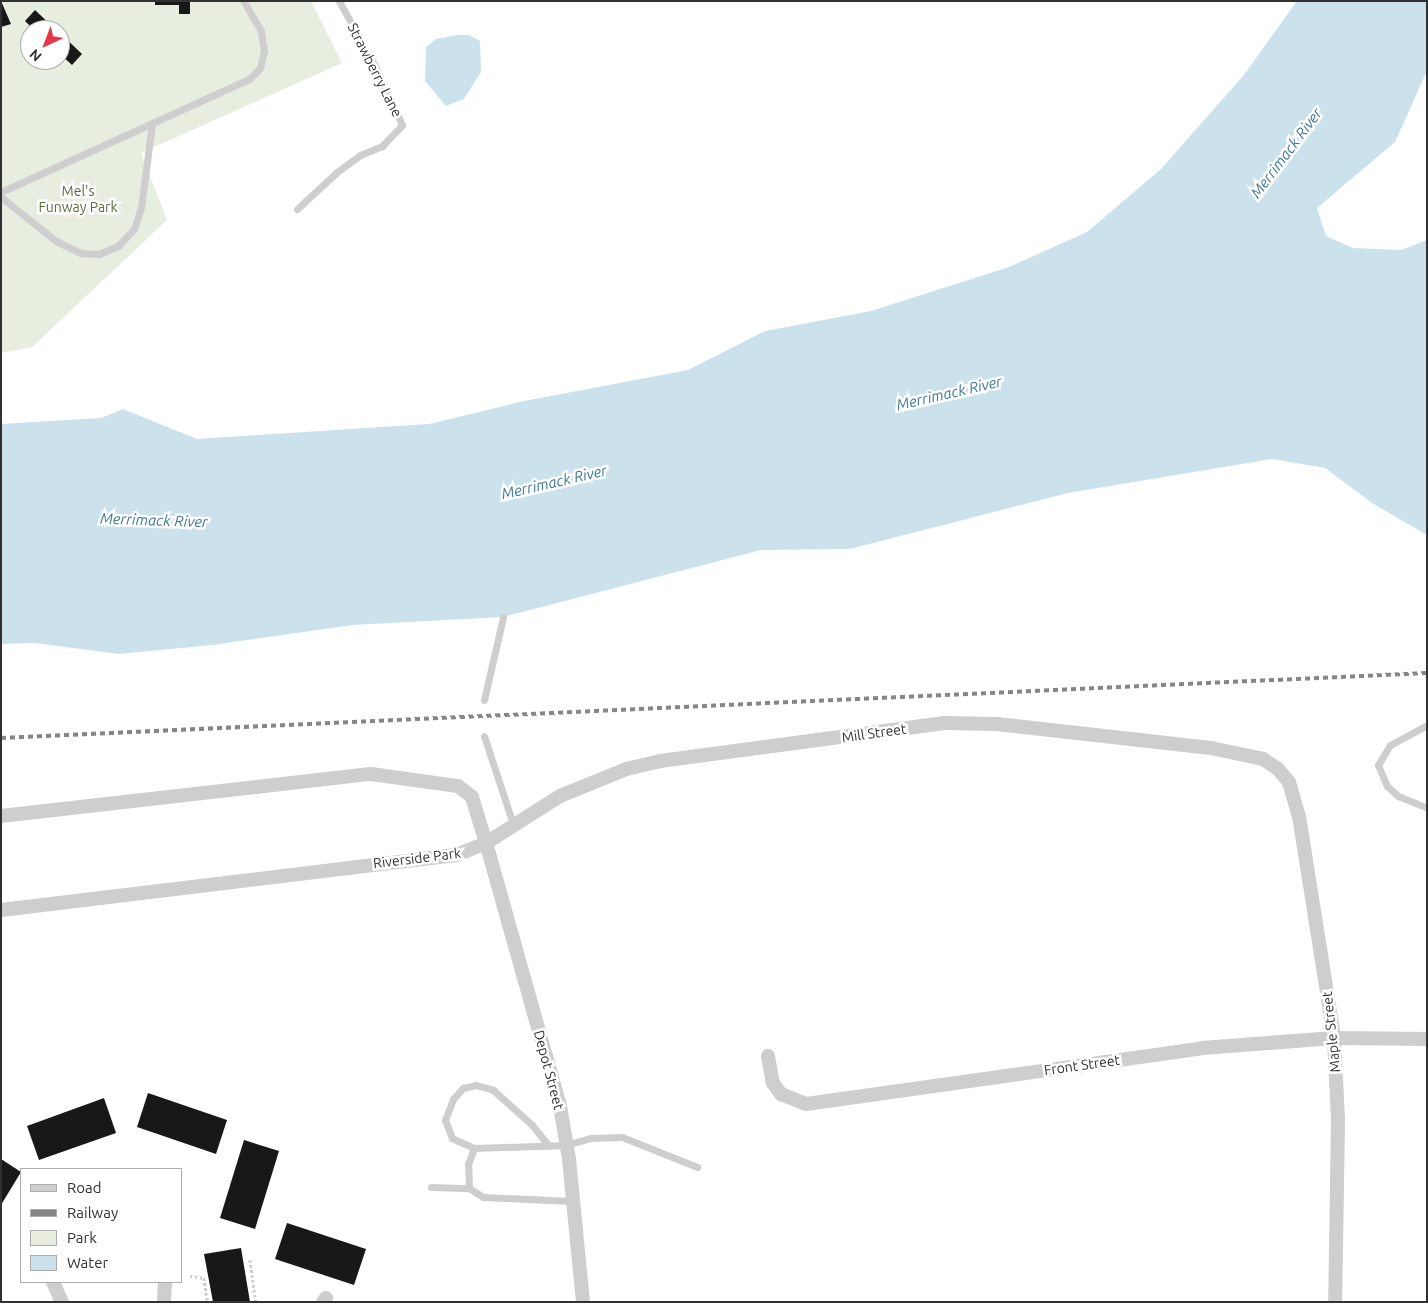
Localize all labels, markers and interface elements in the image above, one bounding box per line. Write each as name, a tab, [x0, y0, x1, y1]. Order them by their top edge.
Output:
north arrow	[20, 20, 70, 70]
street label: Strawberry Lane	[344, 20, 406, 120]
text: N	[26, 46, 45, 65]
water label: Merrimack River	[1246, 105, 1326, 201]
park label: Mel's Funway Park	[39, 183, 117, 216]
water label: Merrimack River	[895, 372, 1003, 414]
water label: Merrimack River	[500, 461, 608, 503]
water label: Merrimack River	[100, 509, 208, 531]
street label: Mill Street	[841, 720, 907, 746]
street label: Riverside Park	[372, 844, 462, 872]
street label: Maple Street	[1318, 991, 1344, 1073]
street label: Depot Street	[530, 1028, 568, 1112]
street label: Front Street	[1043, 1051, 1121, 1079]
legend	[20, 1168, 182, 1283]
text: Road	[67, 1179, 102, 1196]
text: Railway	[67, 1204, 118, 1221]
text: Park	[67, 1229, 97, 1246]
text: Water	[67, 1254, 108, 1271]

